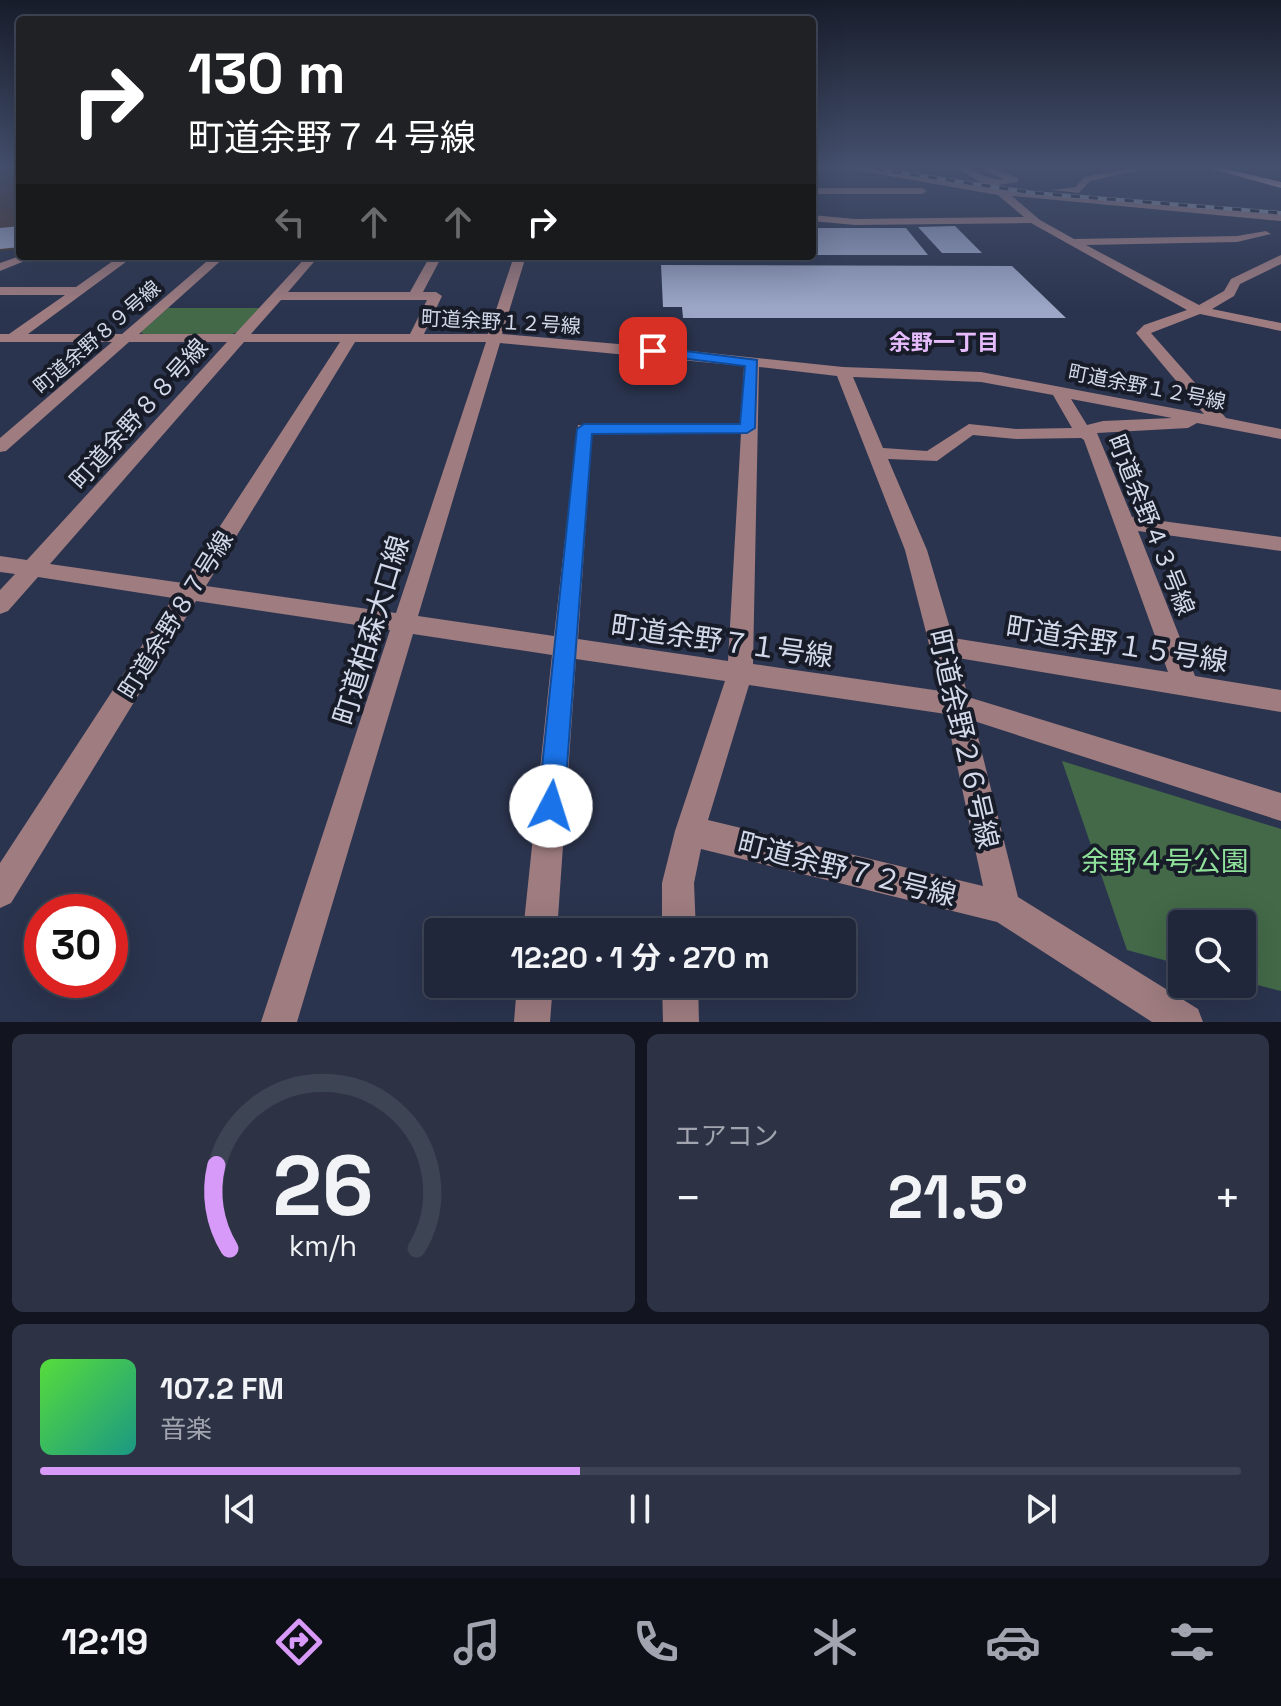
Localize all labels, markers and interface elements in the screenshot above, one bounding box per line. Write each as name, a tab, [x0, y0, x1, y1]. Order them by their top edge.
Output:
text: 130 m	[188, 38, 346, 109]
icon: right	[56, 48, 160, 152]
text: 町道余野７４号線	[188, 115, 476, 161]
icon: left	[268, 200, 312, 244]
icon: ahead	[352, 200, 396, 244]
icon: ahead	[436, 200, 480, 244]
icon: right	[520, 200, 564, 244]
street label: 町道余野８９号線	[28, 275, 166, 399]
street label: 町道余野１２号線	[420, 305, 582, 339]
pin	[619, 317, 687, 385]
district label: 余野一丁目	[889, 328, 999, 356]
icon: arrive	[631, 329, 675, 373]
street label: 町道余野８８号線	[63, 332, 214, 495]
street label: 町道余野１２号線	[1066, 359, 1228, 415]
street label: 町道余野４３号線	[1101, 430, 1202, 620]
street label: 町道余野８７号線	[112, 525, 240, 704]
street label: 町道柏森大口線	[325, 531, 417, 729]
street label: 町道余野７１号線	[609, 608, 835, 674]
street label: 町道余野１５号線	[1004, 609, 1230, 679]
street label: 町道余野２６号線	[921, 626, 1007, 852]
position arrow	[509, 764, 593, 848]
street label: 町道余野７２号線	[734, 824, 960, 914]
park label: 余野４号公園	[1081, 843, 1249, 879]
speed limit sign: 30	[24, 894, 128, 998]
map controls	[1168, 910, 1256, 998]
button: search	[1168, 910, 1256, 998]
text: 12:20 · 1 分 · 270 m	[510, 938, 770, 977]
text: エアコン	[675, 1119, 779, 1153]
text: 26	[273, 1133, 374, 1239]
text: 21.5°	[888, 1159, 1028, 1236]
text: −	[675, 1170, 702, 1226]
text: +	[1214, 1170, 1241, 1226]
text: km/h	[289, 1228, 357, 1264]
text: 107.2 FM	[160, 1369, 284, 1408]
text: 音楽	[160, 1412, 212, 1446]
icon: previous	[218, 1487, 262, 1531]
icon: pause	[618, 1487, 662, 1531]
icon: next	[1019, 1487, 1063, 1531]
icon: directions	[271, 1614, 327, 1670]
icon: music	[449, 1614, 505, 1670]
icon: phone	[628, 1614, 684, 1670]
icon: climate	[807, 1614, 863, 1670]
icon: car	[985, 1614, 1041, 1670]
icon: filters	[1164, 1614, 1220, 1670]
text: 12:19	[61, 1619, 148, 1665]

